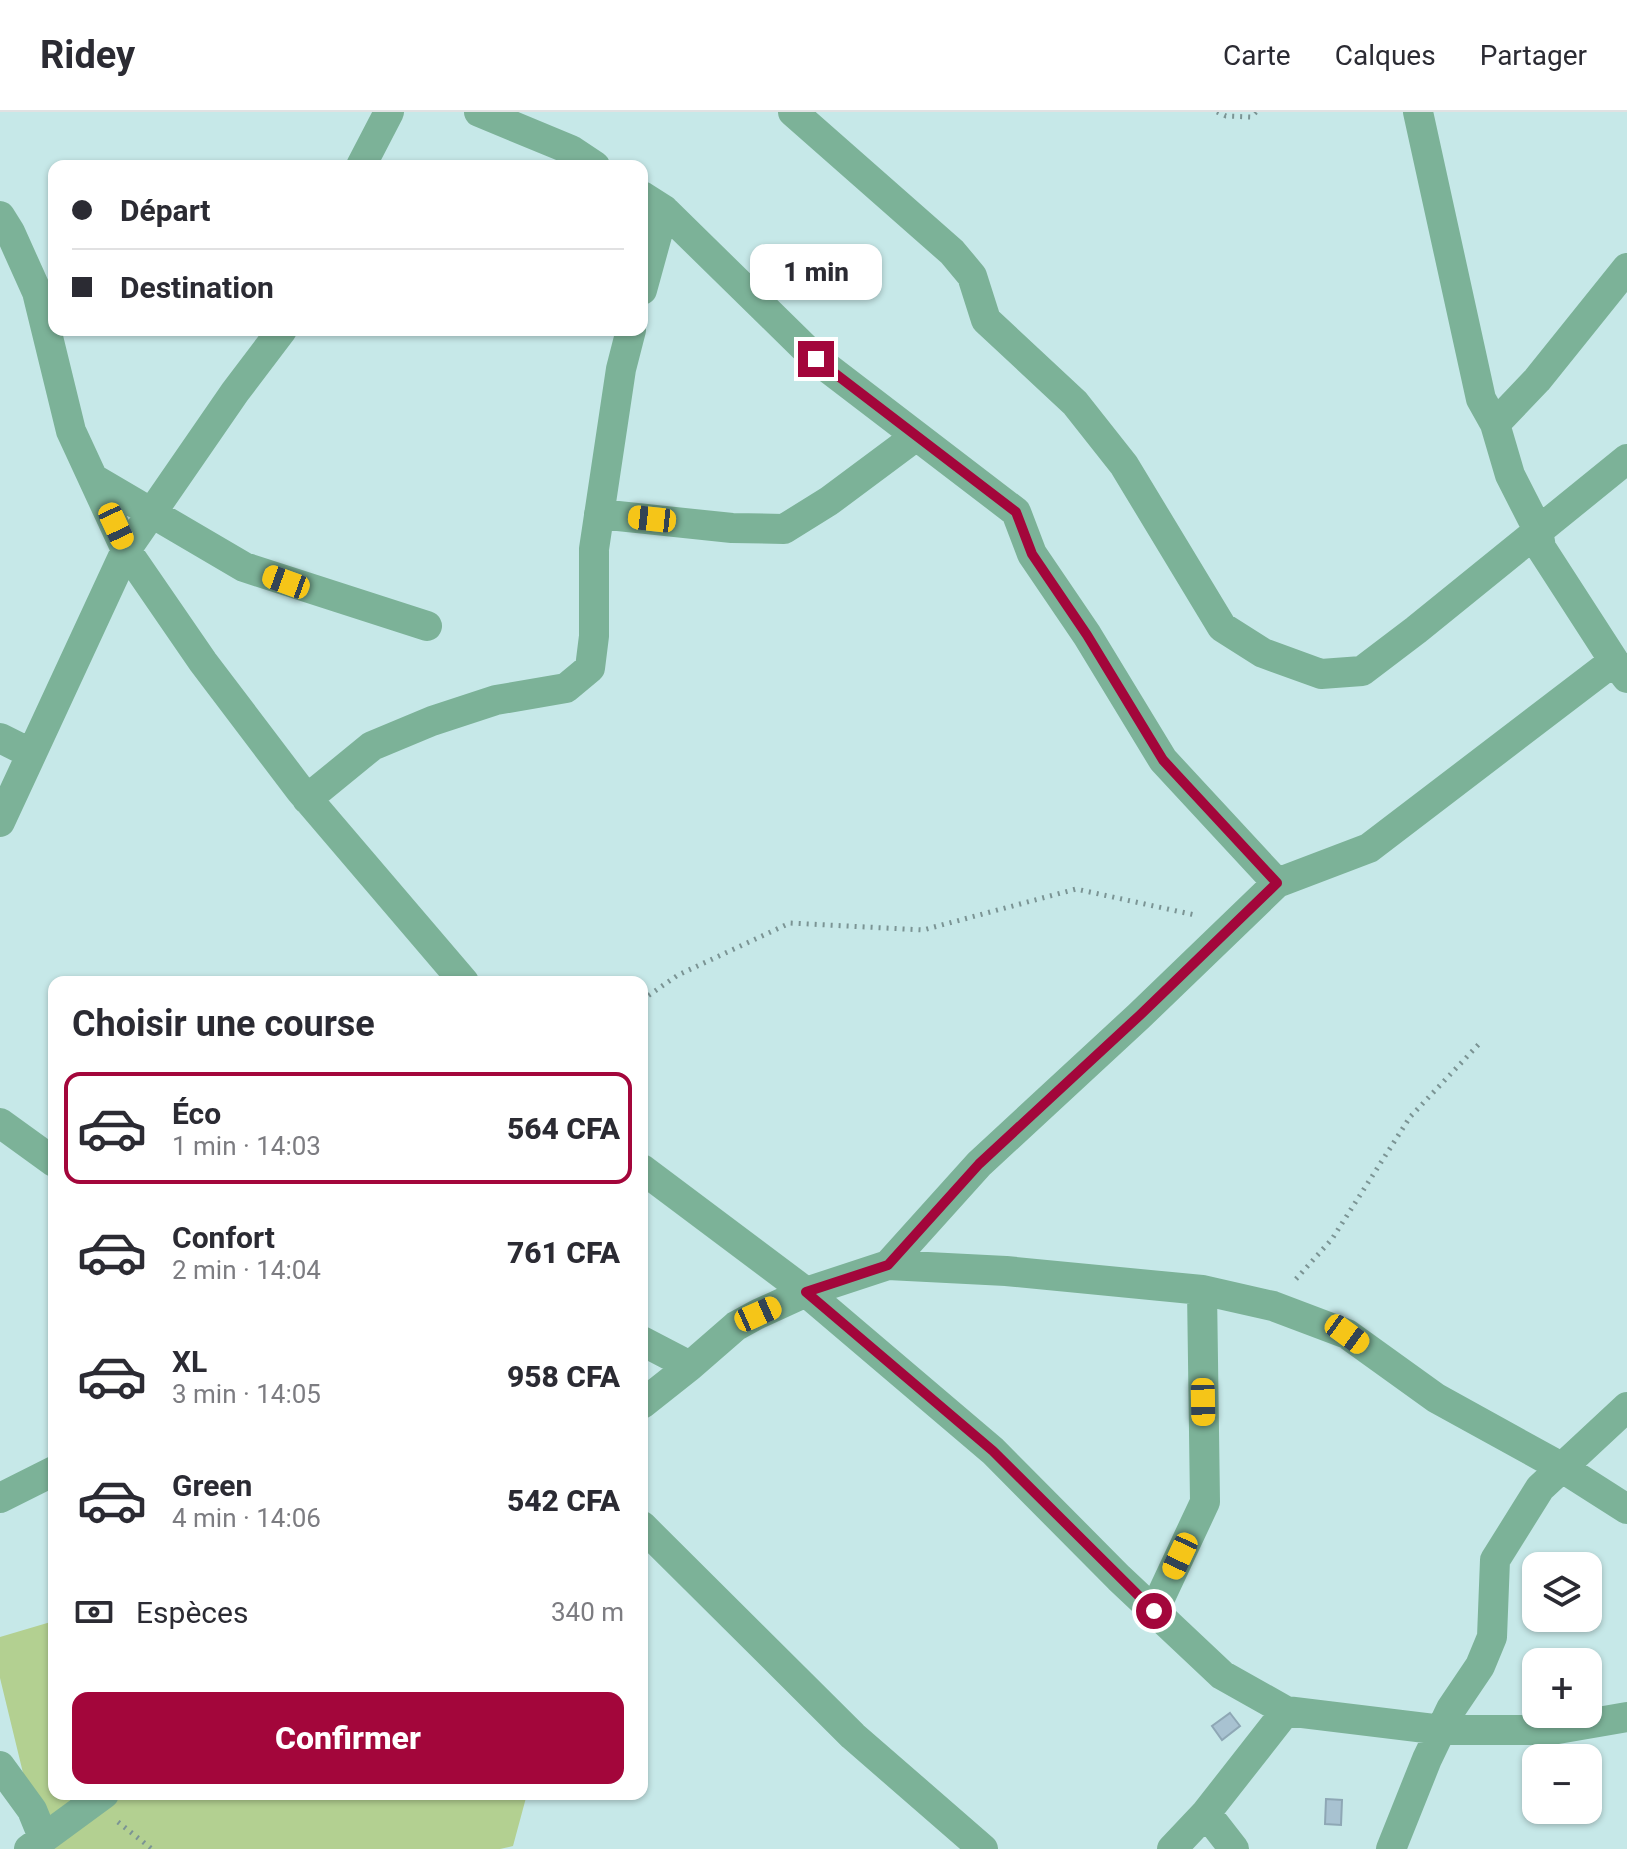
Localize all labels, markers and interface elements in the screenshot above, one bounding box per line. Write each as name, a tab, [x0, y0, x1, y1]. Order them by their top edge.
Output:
text: Ridey	[40, 33, 135, 77]
text: Carte	[1223, 39, 1291, 72]
text: Calques	[1335, 39, 1436, 72]
text: Partager	[1480, 39, 1587, 72]
text: Départ	[120, 193, 211, 228]
callout: 1 min	[750, 243, 882, 299]
text: 1 min	[783, 257, 849, 287]
text: Destination	[120, 270, 274, 305]
route end	[798, 341, 834, 377]
car	[95, 499, 137, 553]
car	[627, 505, 677, 533]
car	[259, 563, 313, 601]
text: Choisir une course	[72, 1003, 375, 1045]
icon: car	[76, 1092, 148, 1164]
text: Éco	[172, 1096, 221, 1131]
text: 564 CFA	[507, 1111, 620, 1146]
text: 1 min · 14:03	[172, 1131, 321, 1161]
icon: car	[76, 1216, 148, 1288]
text: Confort	[172, 1220, 275, 1255]
text: 761 CFA	[507, 1235, 620, 1270]
text: 2 min · 14:04	[172, 1255, 321, 1285]
car	[731, 1293, 785, 1335]
car	[1321, 1310, 1373, 1358]
icon: car	[76, 1340, 148, 1412]
text: XL	[172, 1344, 207, 1379]
text: 958 CFA	[507, 1359, 620, 1394]
car	[1191, 1378, 1215, 1426]
text: 3 min · 14:05	[172, 1379, 321, 1409]
icon: car	[76, 1464, 148, 1536]
text: Green	[172, 1468, 252, 1503]
text: 542 CFA	[507, 1483, 620, 1518]
text: 4 min · 14:06	[172, 1503, 321, 1533]
car	[1159, 1529, 1201, 1583]
map controls	[1522, 1552, 1602, 1824]
button: layers	[1522, 1552, 1602, 1632]
icon: cash	[72, 1590, 116, 1634]
route start	[1136, 1593, 1172, 1629]
text: Espèces	[136, 1595, 248, 1630]
text: 340 m	[551, 1597, 624, 1627]
button: +	[1522, 1648, 1602, 1728]
button: Confirmer	[72, 1692, 624, 1784]
button: −	[1522, 1744, 1602, 1824]

